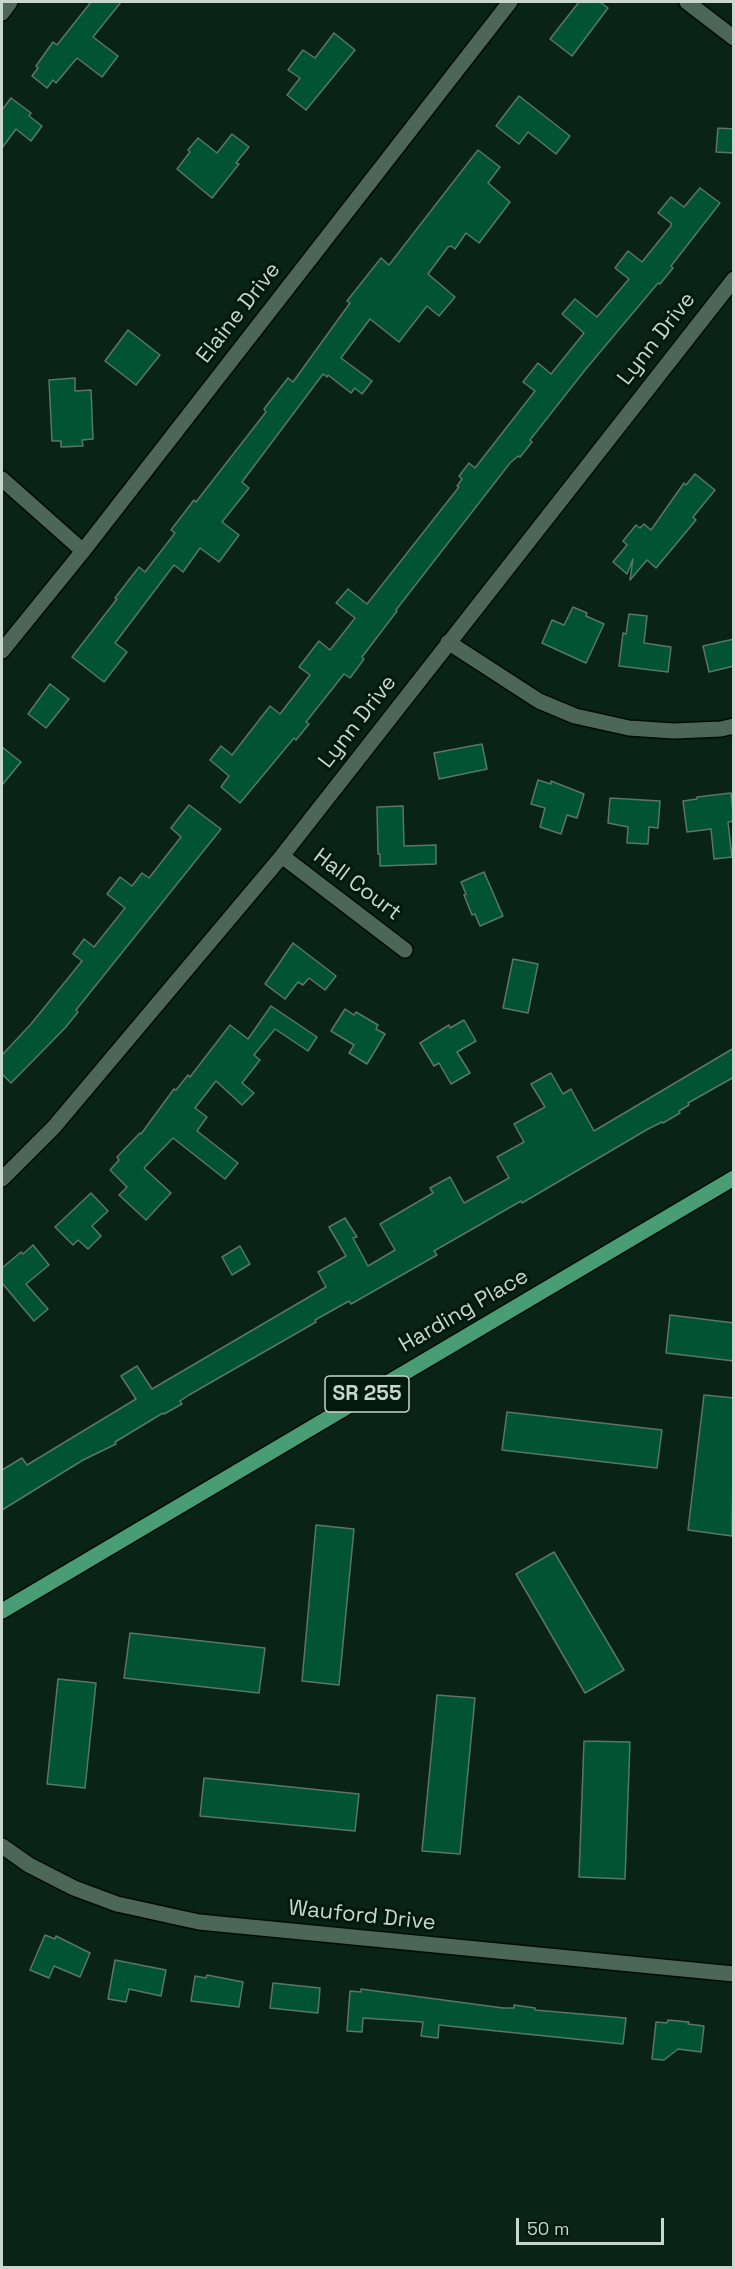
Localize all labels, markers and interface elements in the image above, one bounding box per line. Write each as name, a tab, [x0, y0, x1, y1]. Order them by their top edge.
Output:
street label: Elaine Drive	[191, 257, 287, 369]
street label: Lynn Drive	[613, 287, 701, 391]
street label: Lynn Drive	[314, 670, 402, 774]
street label: Hall Court	[308, 843, 406, 927]
street label: Harding Place	[395, 1263, 533, 1359]
road number: SR 255	[325, 1376, 409, 1412]
street label: Wauford Drive	[287, 1895, 437, 1937]
scale bar	[519, 2206, 668, 2244]
text: 50 m	[527, 2217, 569, 2240]

